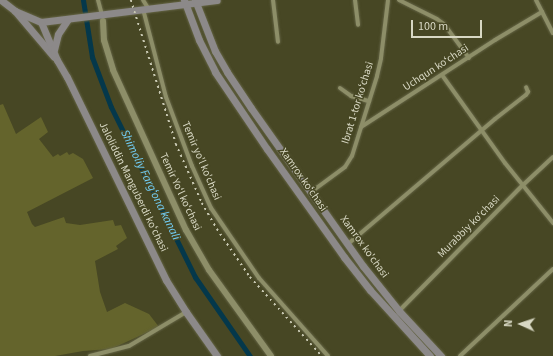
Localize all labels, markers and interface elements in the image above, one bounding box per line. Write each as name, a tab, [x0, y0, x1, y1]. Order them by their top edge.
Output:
scale bar	[413, 12, 484, 38]
text: 100 m	[418, 18, 448, 35]
street label: Uchqun koʻchasi	[401, 42, 471, 94]
street label: Ibrat 1-tor koʻchasi	[339, 60, 377, 146]
street label: Jaloliddin Manguberdi koʻchasi	[96, 120, 170, 254]
street label: Temir yo'l ko'chasi	[178, 120, 224, 202]
water label: Shimoliy Fargʻona kanali	[117, 127, 183, 243]
street label: Xamrox koʻchasi	[276, 146, 330, 214]
street label: Temir Yoʻl koʻchasi	[156, 151, 204, 233]
street label: Murabbiy ko‘chasi	[435, 193, 503, 261]
street label: Xamrox ko'chasi	[337, 213, 391, 281]
north arrow	[501, 304, 541, 344]
text: N	[501, 319, 516, 327]

